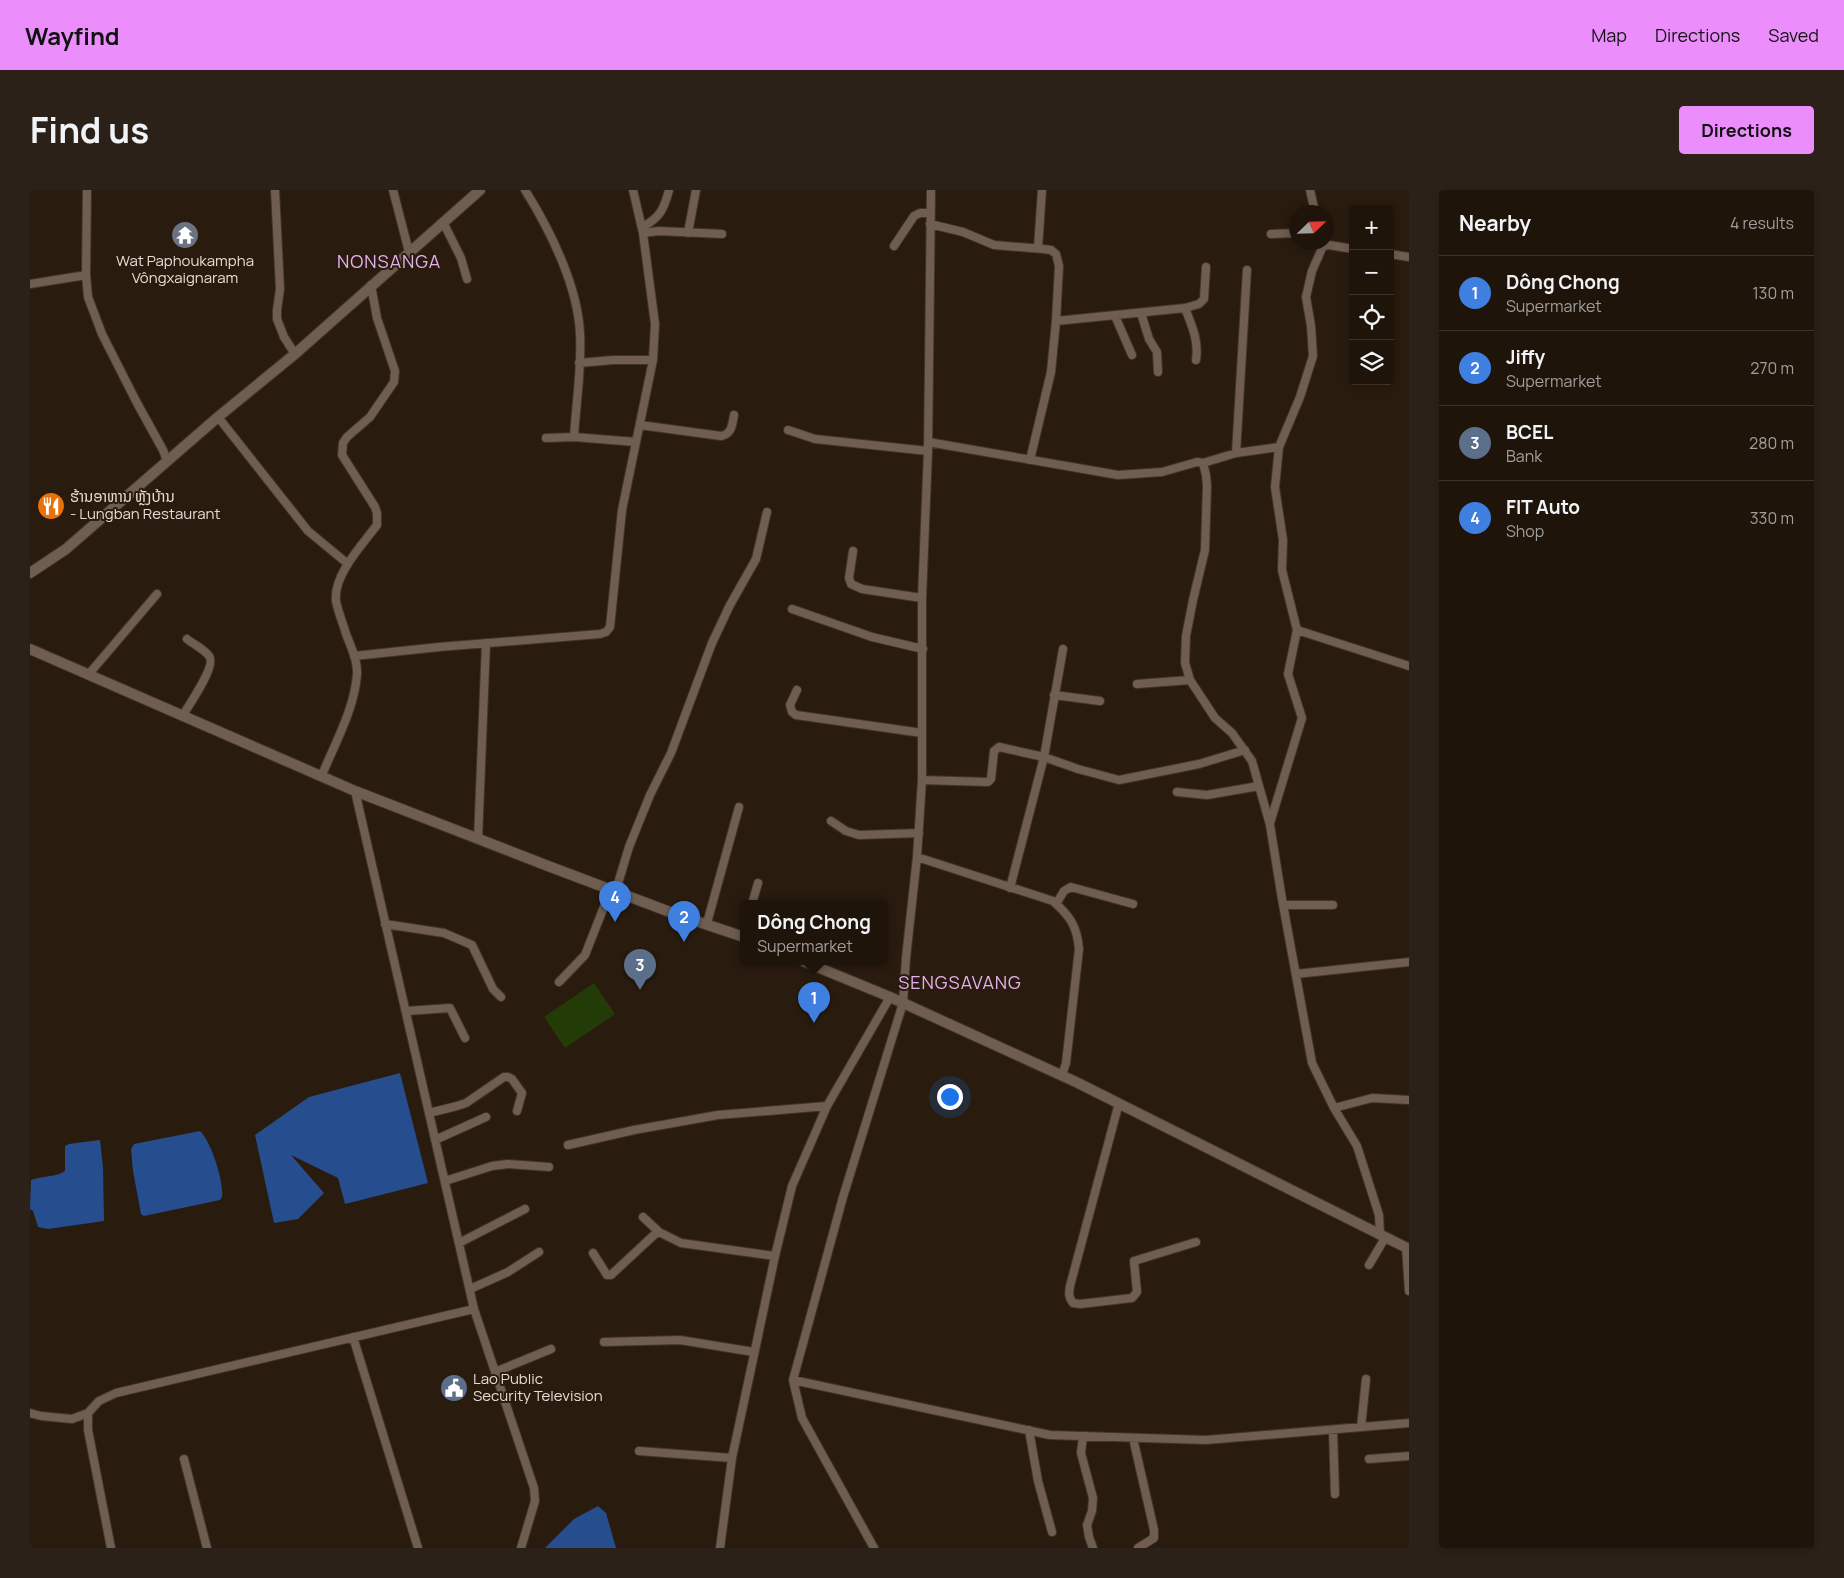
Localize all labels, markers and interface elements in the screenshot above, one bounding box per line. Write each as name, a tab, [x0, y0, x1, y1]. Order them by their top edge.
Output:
text: Wayfind	[25, 19, 120, 52]
text: Map	[1591, 23, 1627, 47]
text: Directions	[1655, 23, 1740, 47]
text: Saved	[1768, 23, 1819, 47]
text: Find us	[30, 106, 149, 154]
button: Directions	[1679, 106, 1814, 154]
north arrow	[1289, 205, 1334, 250]
map controls	[1349, 205, 1394, 385]
button: +	[1349, 205, 1394, 250]
text: Nearby	[1459, 209, 1531, 237]
text: 4 results	[1730, 212, 1794, 234]
temple icon: Wat Paphoukampha Vôngxaignaram	[170, 220, 200, 250]
district label: NONSANGA	[337, 249, 441, 273]
place label: Wat Paphoukampha Vôngxaignaram	[116, 250, 254, 288]
button: −	[1349, 250, 1394, 295]
text: Dông Chong	[1506, 269, 1620, 295]
text: 1	[1471, 282, 1479, 304]
text: 130 m	[1752, 282, 1794, 304]
button: locate	[1349, 295, 1394, 340]
text: Supermarket	[1506, 295, 1602, 317]
button: layers	[1349, 340, 1394, 385]
text: Jiffy	[1506, 344, 1545, 370]
text: 2	[1470, 357, 1480, 379]
text: 270 m	[1750, 357, 1794, 379]
text: Supermarket	[1506, 370, 1602, 392]
text: BCEL	[1506, 419, 1553, 445]
text: 3	[1470, 432, 1480, 454]
text: 280 m	[1749, 432, 1794, 454]
text: Bank	[1506, 445, 1542, 467]
place label: ຮ້ານອາຫານ ຫຼັງບ້ານ - Lungban Restaurant	[70, 486, 221, 524]
restaurant icon: ຮ້ານອາຫານ ຫຼັງບ້ານ - Lungban Restaurant	[36, 491, 66, 521]
text: FIT Auto	[1506, 494, 1580, 520]
text: 4	[1470, 507, 1480, 529]
text: 330 m	[1750, 507, 1794, 529]
text: Shop	[1506, 520, 1544, 542]
pin: 4	[599, 881, 631, 922]
popup	[740, 900, 888, 965]
pin: 2	[668, 901, 700, 942]
text: Dông Chong	[757, 909, 871, 935]
text: Supermarket	[757, 935, 853, 957]
pin: 3	[624, 949, 656, 990]
district label: SENGSAVANG	[898, 970, 1022, 994]
pin: 1	[798, 982, 830, 1023]
your location	[937, 1084, 963, 1110]
place label: Lao Public Security Television	[473, 1368, 603, 1406]
public building icon: Lao Public Security Television	[439, 1373, 469, 1403]

